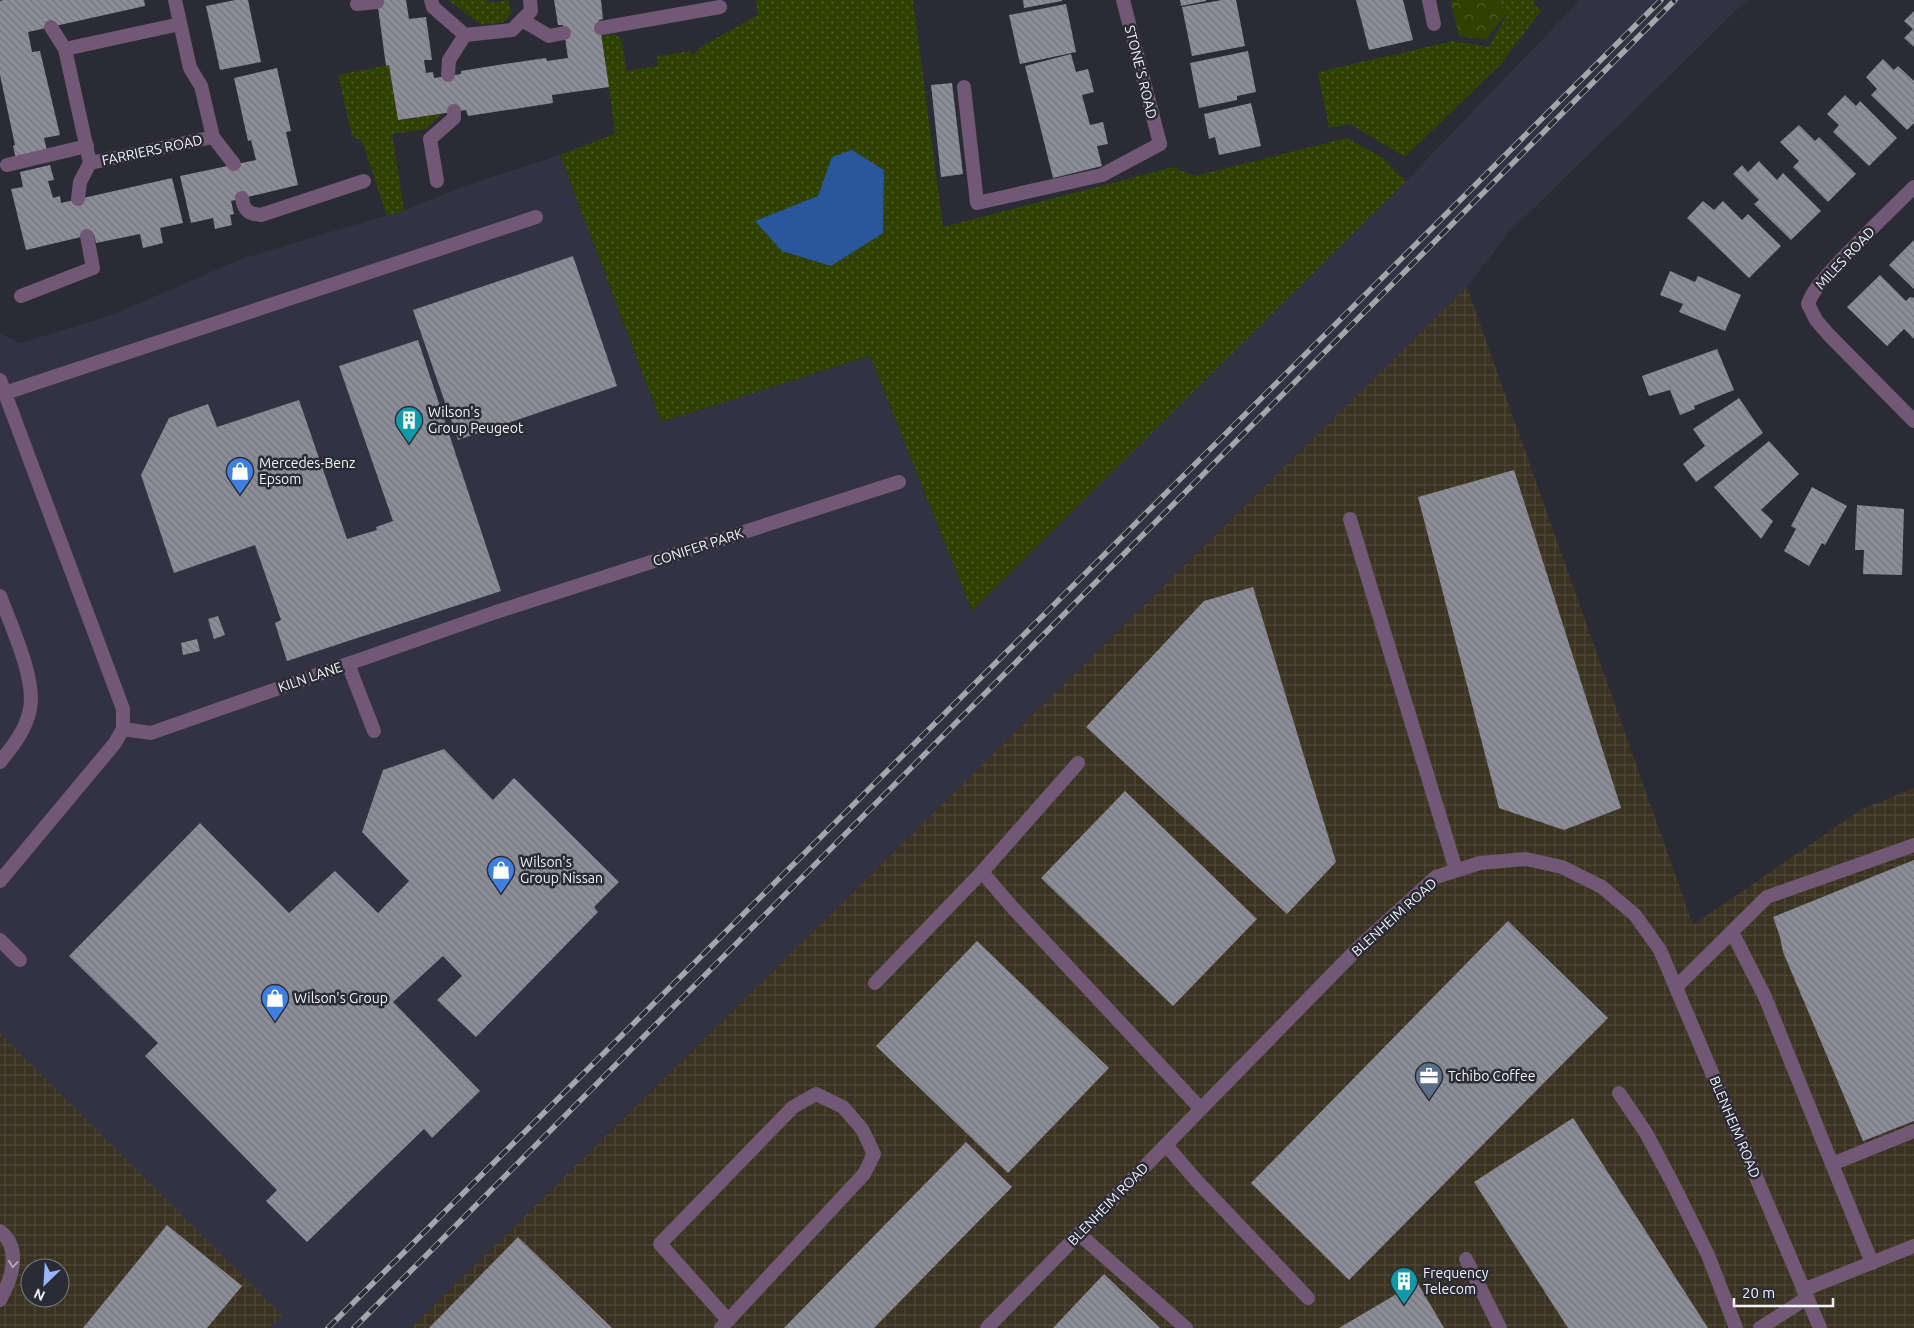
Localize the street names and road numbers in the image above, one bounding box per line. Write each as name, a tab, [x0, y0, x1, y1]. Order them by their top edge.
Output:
street label: STONE'S ROAD	[1122, 24, 1160, 121]
street label: FARRIERS ROAD	[100, 131, 204, 168]
street label: MILES ROAD	[1812, 223, 1878, 293]
street label: CONIFER PARK	[651, 525, 746, 569]
street label: KILN LANE	[276, 658, 344, 695]
street label: BLENHEIM ROAD	[1348, 875, 1440, 959]
street label: BLENHEIM ROAD	[1706, 1074, 1764, 1180]
street label: BLENHEIM ROAD	[1064, 1159, 1152, 1249]

